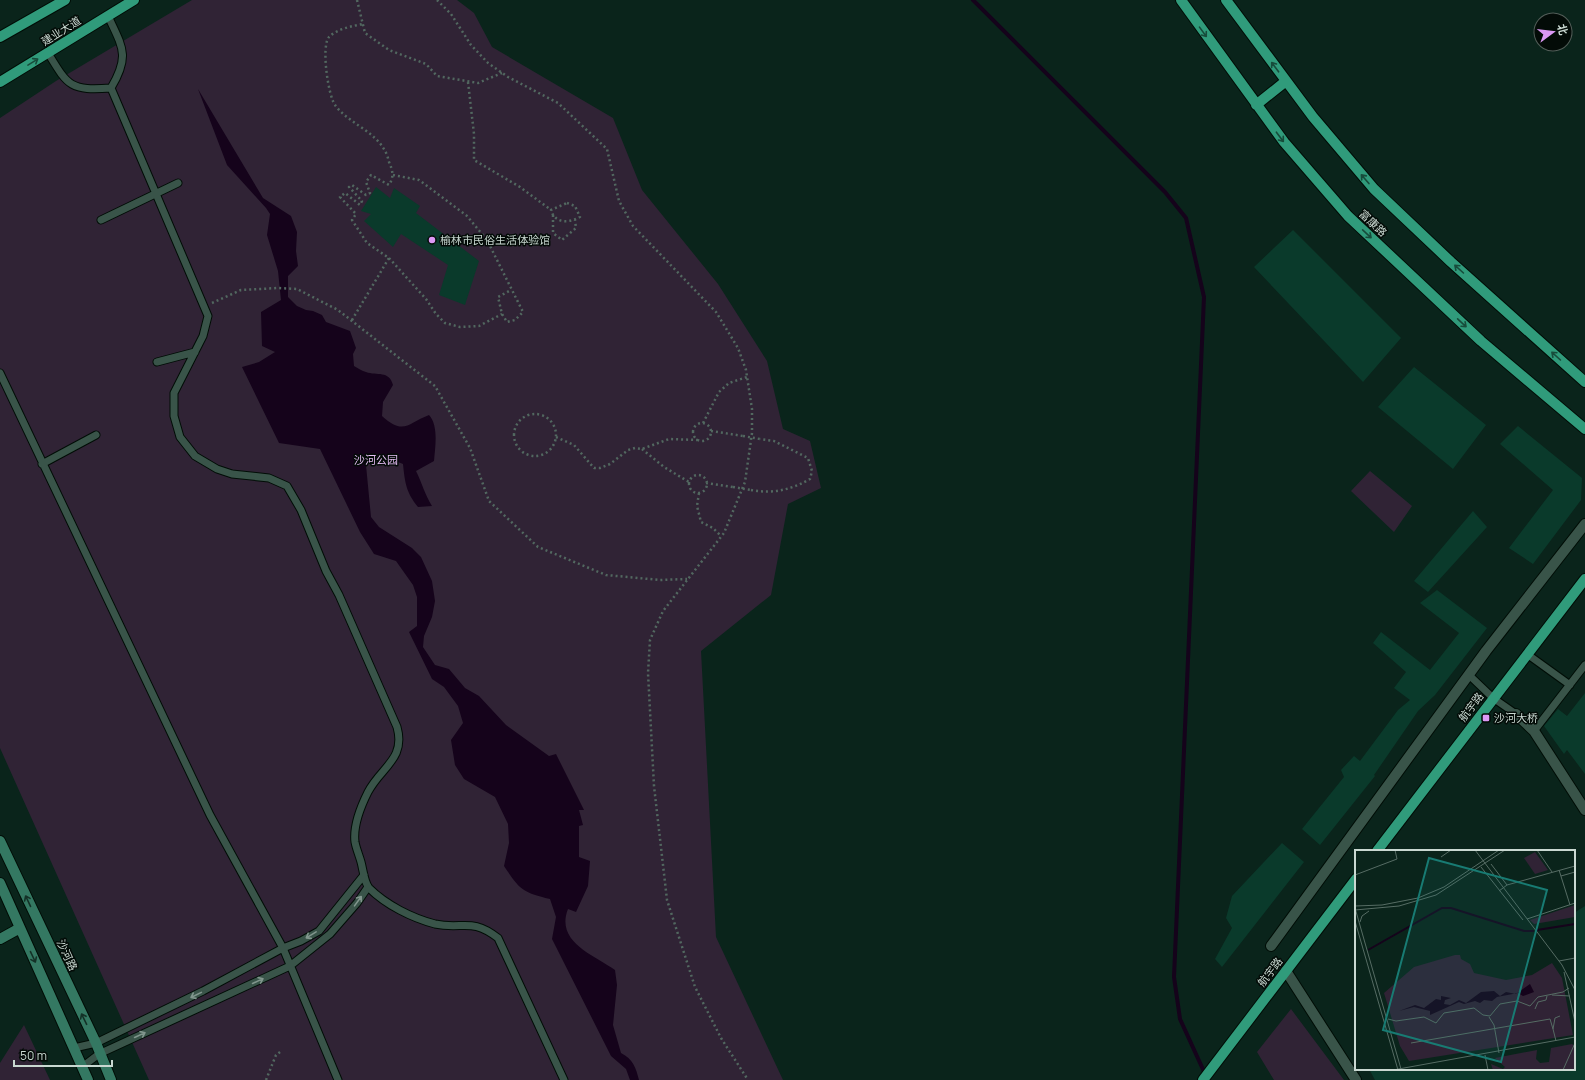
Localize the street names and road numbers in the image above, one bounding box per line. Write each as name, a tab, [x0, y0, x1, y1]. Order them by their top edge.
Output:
street label: 建业大道	[38, 13, 83, 49]
street label: 富康路	[1356, 206, 1391, 239]
street label: 航宇路	[1455, 689, 1487, 724]
street label: 沙河路	[54, 937, 81, 973]
street label: 航宇路	[1254, 954, 1286, 989]

